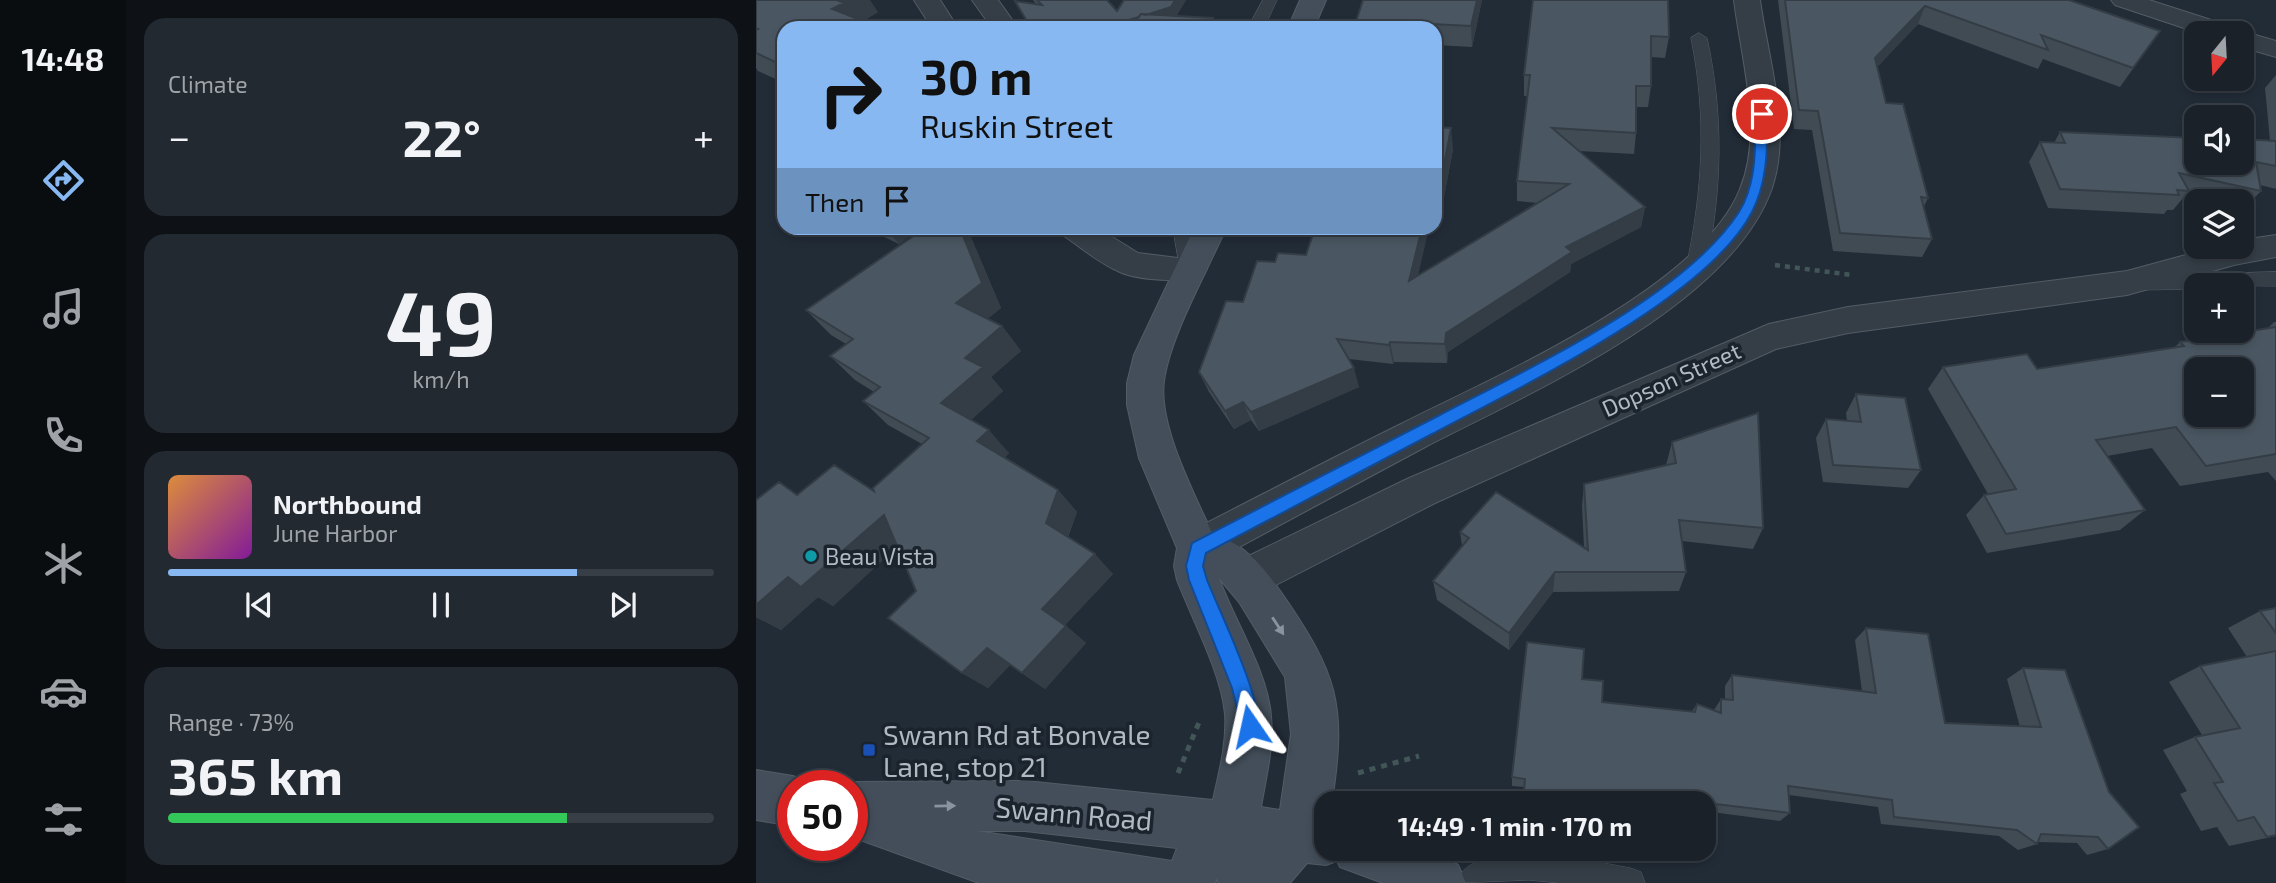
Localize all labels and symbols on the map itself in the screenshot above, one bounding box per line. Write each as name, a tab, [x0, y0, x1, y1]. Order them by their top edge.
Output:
north arrow	[2184, 21, 2254, 91]
pin	[1732, 84, 1792, 144]
street label: Dopson Street	[1597, 336, 1745, 422]
place label: Beau Vista	[825, 542, 935, 570]
marker: Beau Vista	[803, 548, 819, 564]
one-way arrow	[1272, 617, 1285, 636]
position arrow	[1213, 689, 1287, 763]
place label: Swann Rd at Bonvale Lane, stop 21	[883, 717, 1151, 783]
marker: Swann Rd at Bonvale Lane, stop 21	[861, 742, 877, 758]
speed limit sign: 50	[777, 770, 868, 861]
street label: Swann Road	[994, 789, 1154, 837]
one-way arrow	[934, 800, 956, 811]

